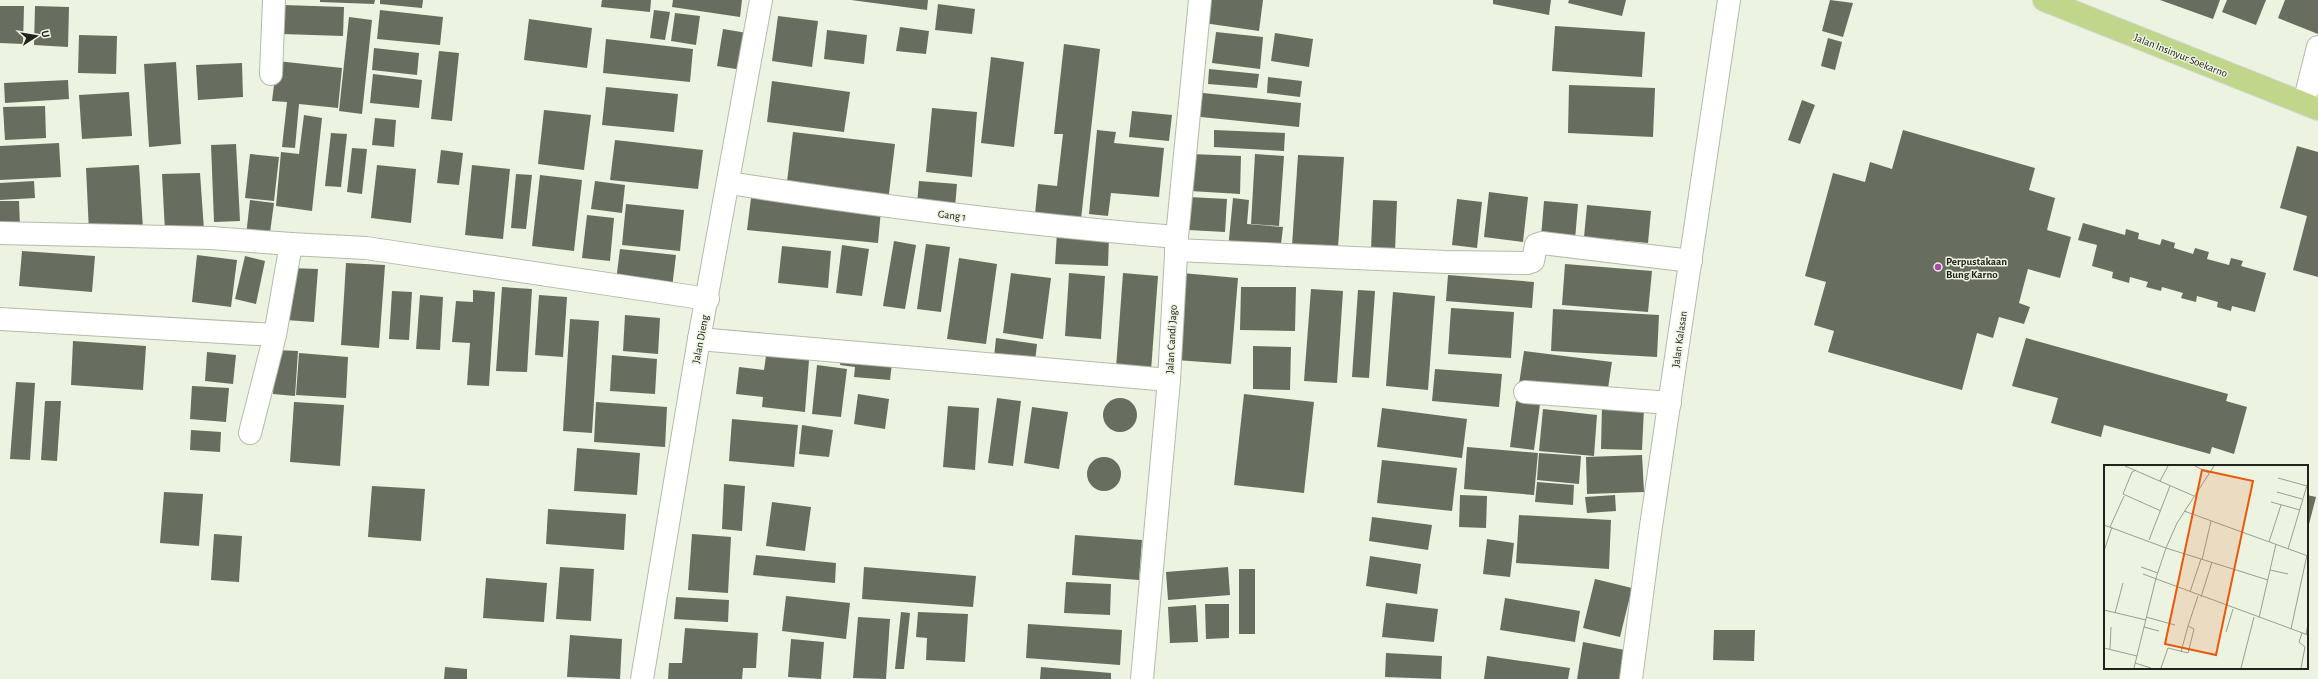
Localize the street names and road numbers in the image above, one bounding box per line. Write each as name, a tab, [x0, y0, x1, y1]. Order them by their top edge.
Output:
street label: Jalan Insinyur Soekarno	[2133, 32, 2229, 79]
street label: Gang 1	[937, 208, 967, 223]
street label: Jalan Candi Jago	[1164, 304, 1179, 374]
street label: Jalan Kalasan	[1670, 310, 1689, 368]
street label: Jalan Dieng	[690, 313, 711, 364]

